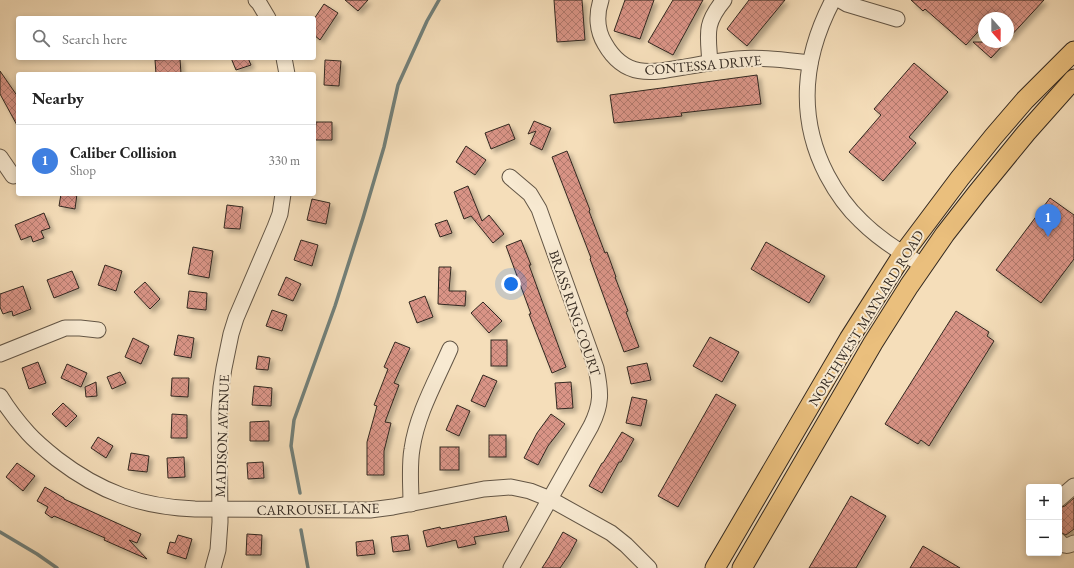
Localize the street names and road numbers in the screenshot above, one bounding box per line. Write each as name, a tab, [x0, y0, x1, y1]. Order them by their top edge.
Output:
street label: CONTESSA DRIVE	[644, 51, 762, 79]
street label: NORTHWEST MAYNARD ROAD	[804, 226, 928, 409]
street label: BRASS RING COURT	[545, 248, 605, 379]
street label: MADISON AVENUE	[211, 374, 233, 498]
street label: CARROUSEL LANE	[256, 499, 380, 519]

